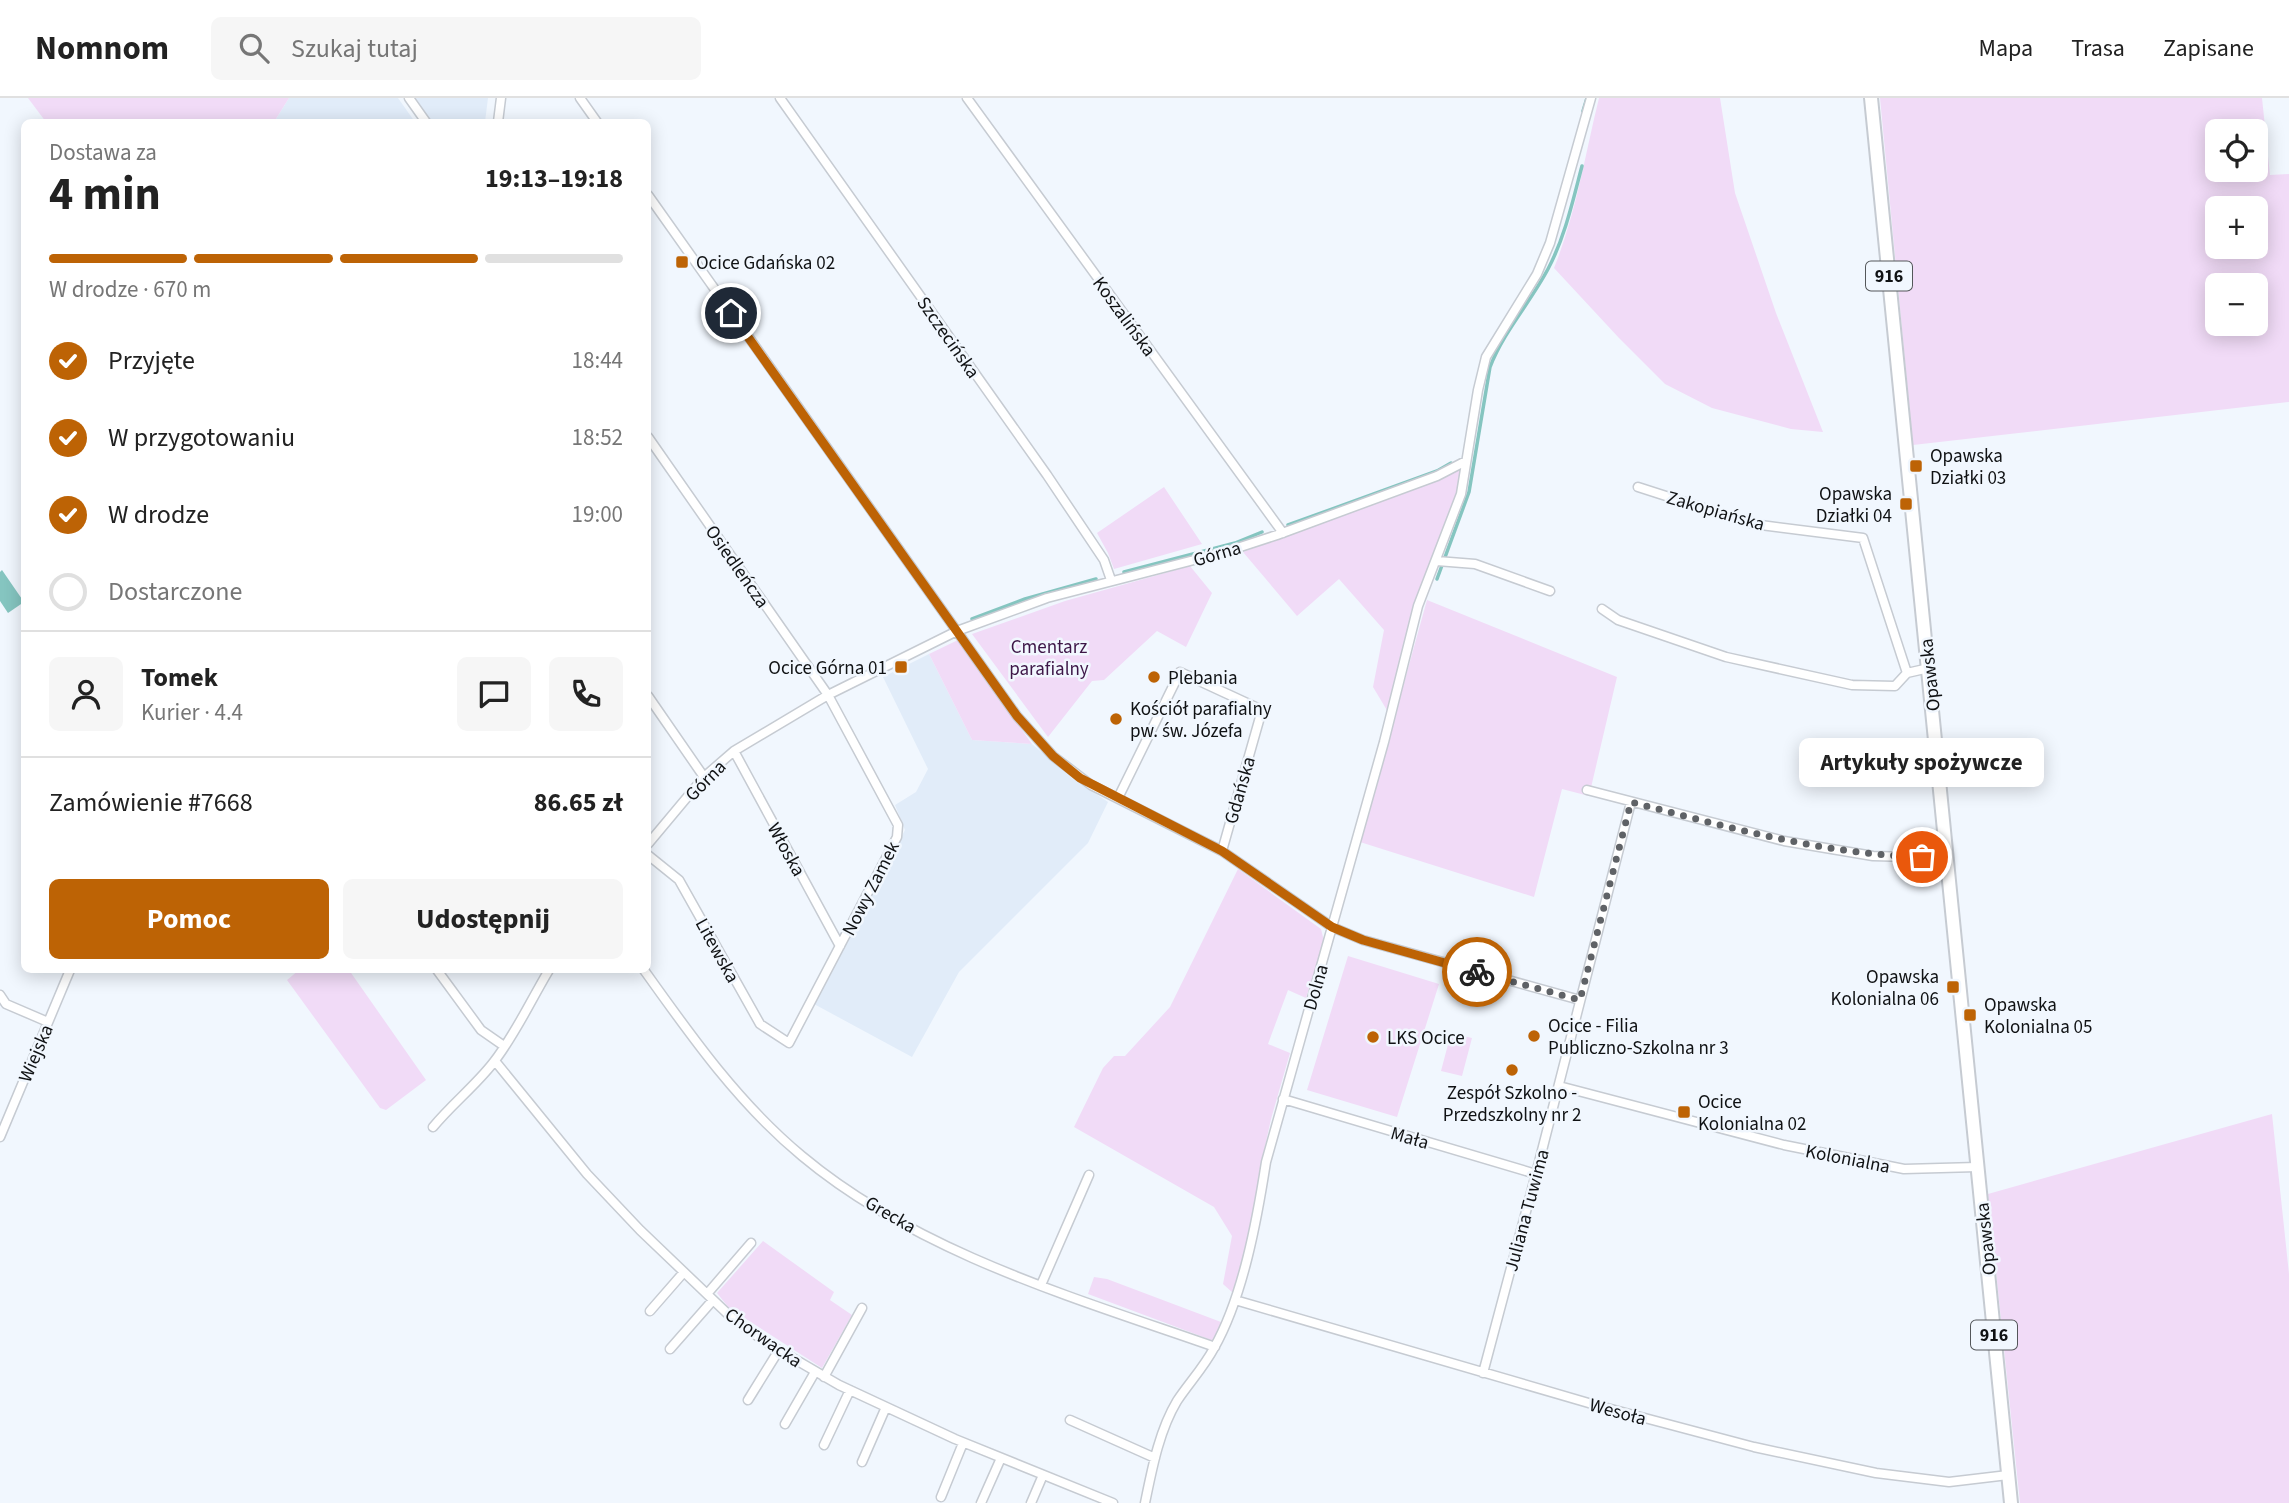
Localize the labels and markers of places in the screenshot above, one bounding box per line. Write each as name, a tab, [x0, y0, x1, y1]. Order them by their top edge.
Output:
place label: Ocice Gdańska 02	[696, 250, 835, 277]
marker: Ocice Gdańska 02	[674, 254, 690, 270]
pin	[701, 283, 761, 343]
place label: Opawska Działki 03	[1930, 443, 2006, 492]
marker: Opawska Działki 03	[1908, 458, 1924, 474]
place label: Opawska Działki 04	[1816, 481, 1892, 530]
marker: Opawska Działki 04	[1898, 496, 1914, 512]
place label: Ocice Górna 01	[768, 655, 887, 682]
marker: Ocice Górna 01	[893, 659, 909, 675]
place label: Plebania	[1168, 665, 1238, 692]
marker: Plebania	[1146, 669, 1162, 685]
place label: Kościół parafialny pw. św. Józefa	[1130, 696, 1272, 745]
marker: Kościół parafialny pw. św. Józefa	[1108, 711, 1124, 727]
callout: Artykuły spożywcze	[1800, 738, 2044, 787]
pin	[1892, 827, 1952, 887]
place label: Opawska Kolonialna 06	[1831, 964, 1939, 1013]
marker: Opawska Kolonialna 06	[1945, 979, 1961, 995]
place label: Opawska Kolonialna 05	[1984, 992, 2092, 1041]
marker: Opawska Kolonialna 05	[1962, 1007, 1978, 1023]
place label: Ocice - Filia Publiczno-Szkolna nr 3	[1548, 1013, 1729, 1062]
place label: LKS Ocice	[1387, 1025, 1465, 1052]
marker: Ocice - Filia Publiczno-Szkolna nr 3	[1526, 1028, 1542, 1044]
marker: LKS Ocice	[1365, 1029, 1381, 1045]
marker: Zespół Szkolno - Przedszkolny nr 2	[1504, 1062, 1520, 1078]
place label: Zespół Szkolno - Przedszkolny nr 2	[1443, 1080, 1581, 1129]
place label: Ocice Kolonialna 02	[1698, 1089, 1806, 1138]
marker: Ocice Kolonialna 02	[1676, 1104, 1692, 1120]

